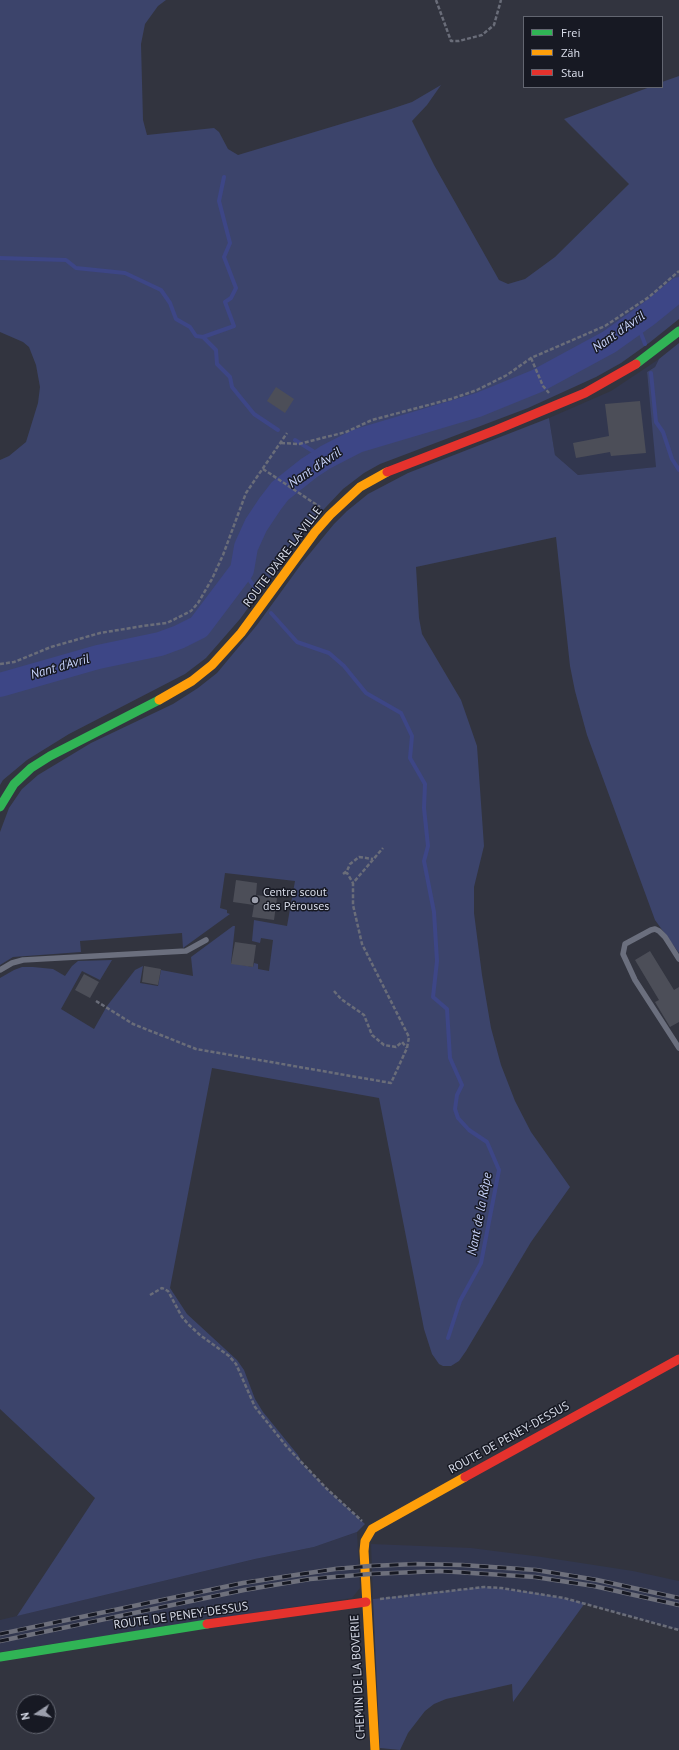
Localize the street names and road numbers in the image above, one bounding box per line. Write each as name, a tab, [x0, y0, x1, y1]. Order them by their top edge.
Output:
street label: ROUTE D'AIRE-LA-VILLE	[241, 504, 325, 610]
street label: ROUTE DE PENEY-DESSUS	[446, 1399, 572, 1477]
street label: ROUTE DE PENEY-DESSUS	[113, 1599, 249, 1633]
street label: CHEMIN DE LA BOVERIE	[348, 1614, 368, 1740]

